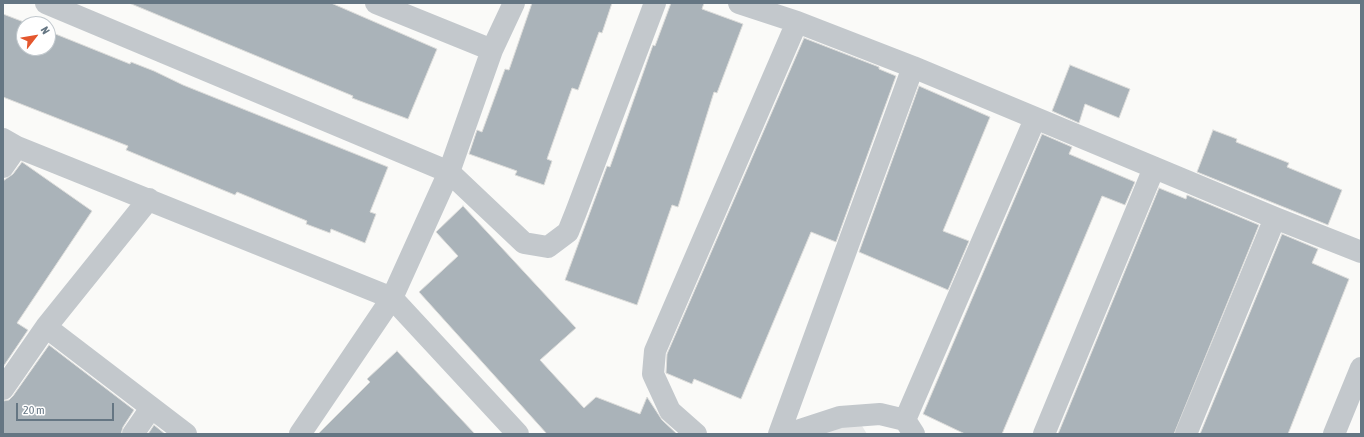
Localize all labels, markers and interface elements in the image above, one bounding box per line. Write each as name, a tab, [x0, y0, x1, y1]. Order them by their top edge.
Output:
north arrow	[16, 16, 56, 56]
text: N	[39, 24, 52, 36]
scale bar	[18, 395, 116, 421]
text: 20 m	[23, 403, 45, 417]

